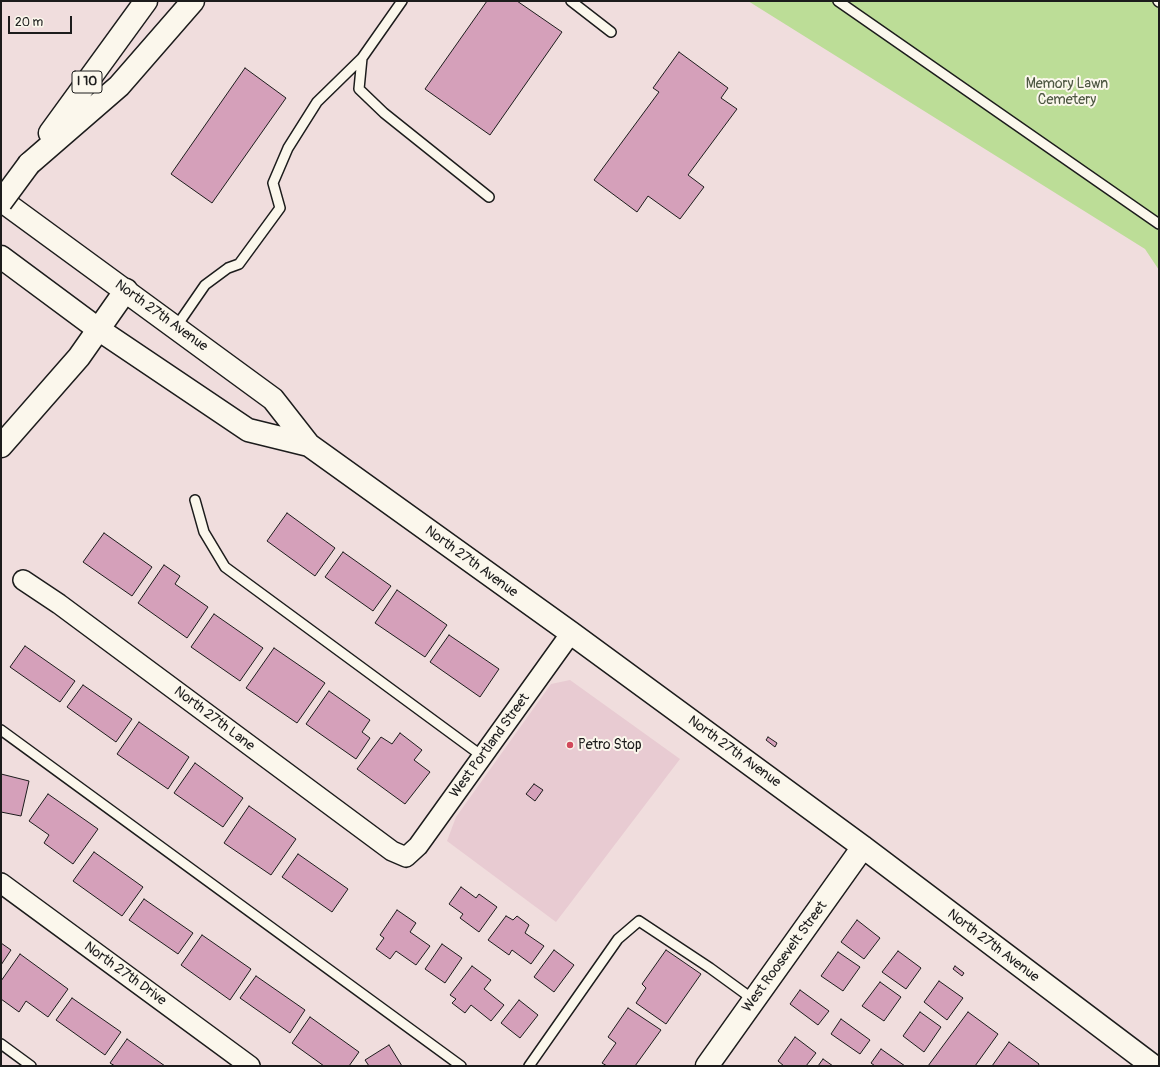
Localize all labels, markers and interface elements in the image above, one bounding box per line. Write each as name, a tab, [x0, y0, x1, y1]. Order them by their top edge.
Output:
scale bar	[10, 8, 74, 34]
text: 20 m	[15, 15, 43, 30]
road number: I 10	[72, 71, 102, 93]
park label: Memory Lawn Cemetery	[1026, 76, 1108, 108]
street label: North 27th Avenue	[111, 277, 211, 355]
street label: North 27th Avenue	[421, 523, 521, 601]
street label: North 27th Lane	[170, 683, 258, 755]
street label: West Portland Street	[446, 691, 534, 801]
street label: North 27th Avenue	[684, 713, 784, 791]
place label: Petro Stop	[578, 737, 642, 753]
marker: Petro Stop	[565, 740, 575, 750]
street label: West Roosevelt Street	[739, 898, 831, 1016]
street label: North 27th Avenue	[944, 906, 1042, 986]
street label: North 27th Drive	[81, 939, 169, 1009]

